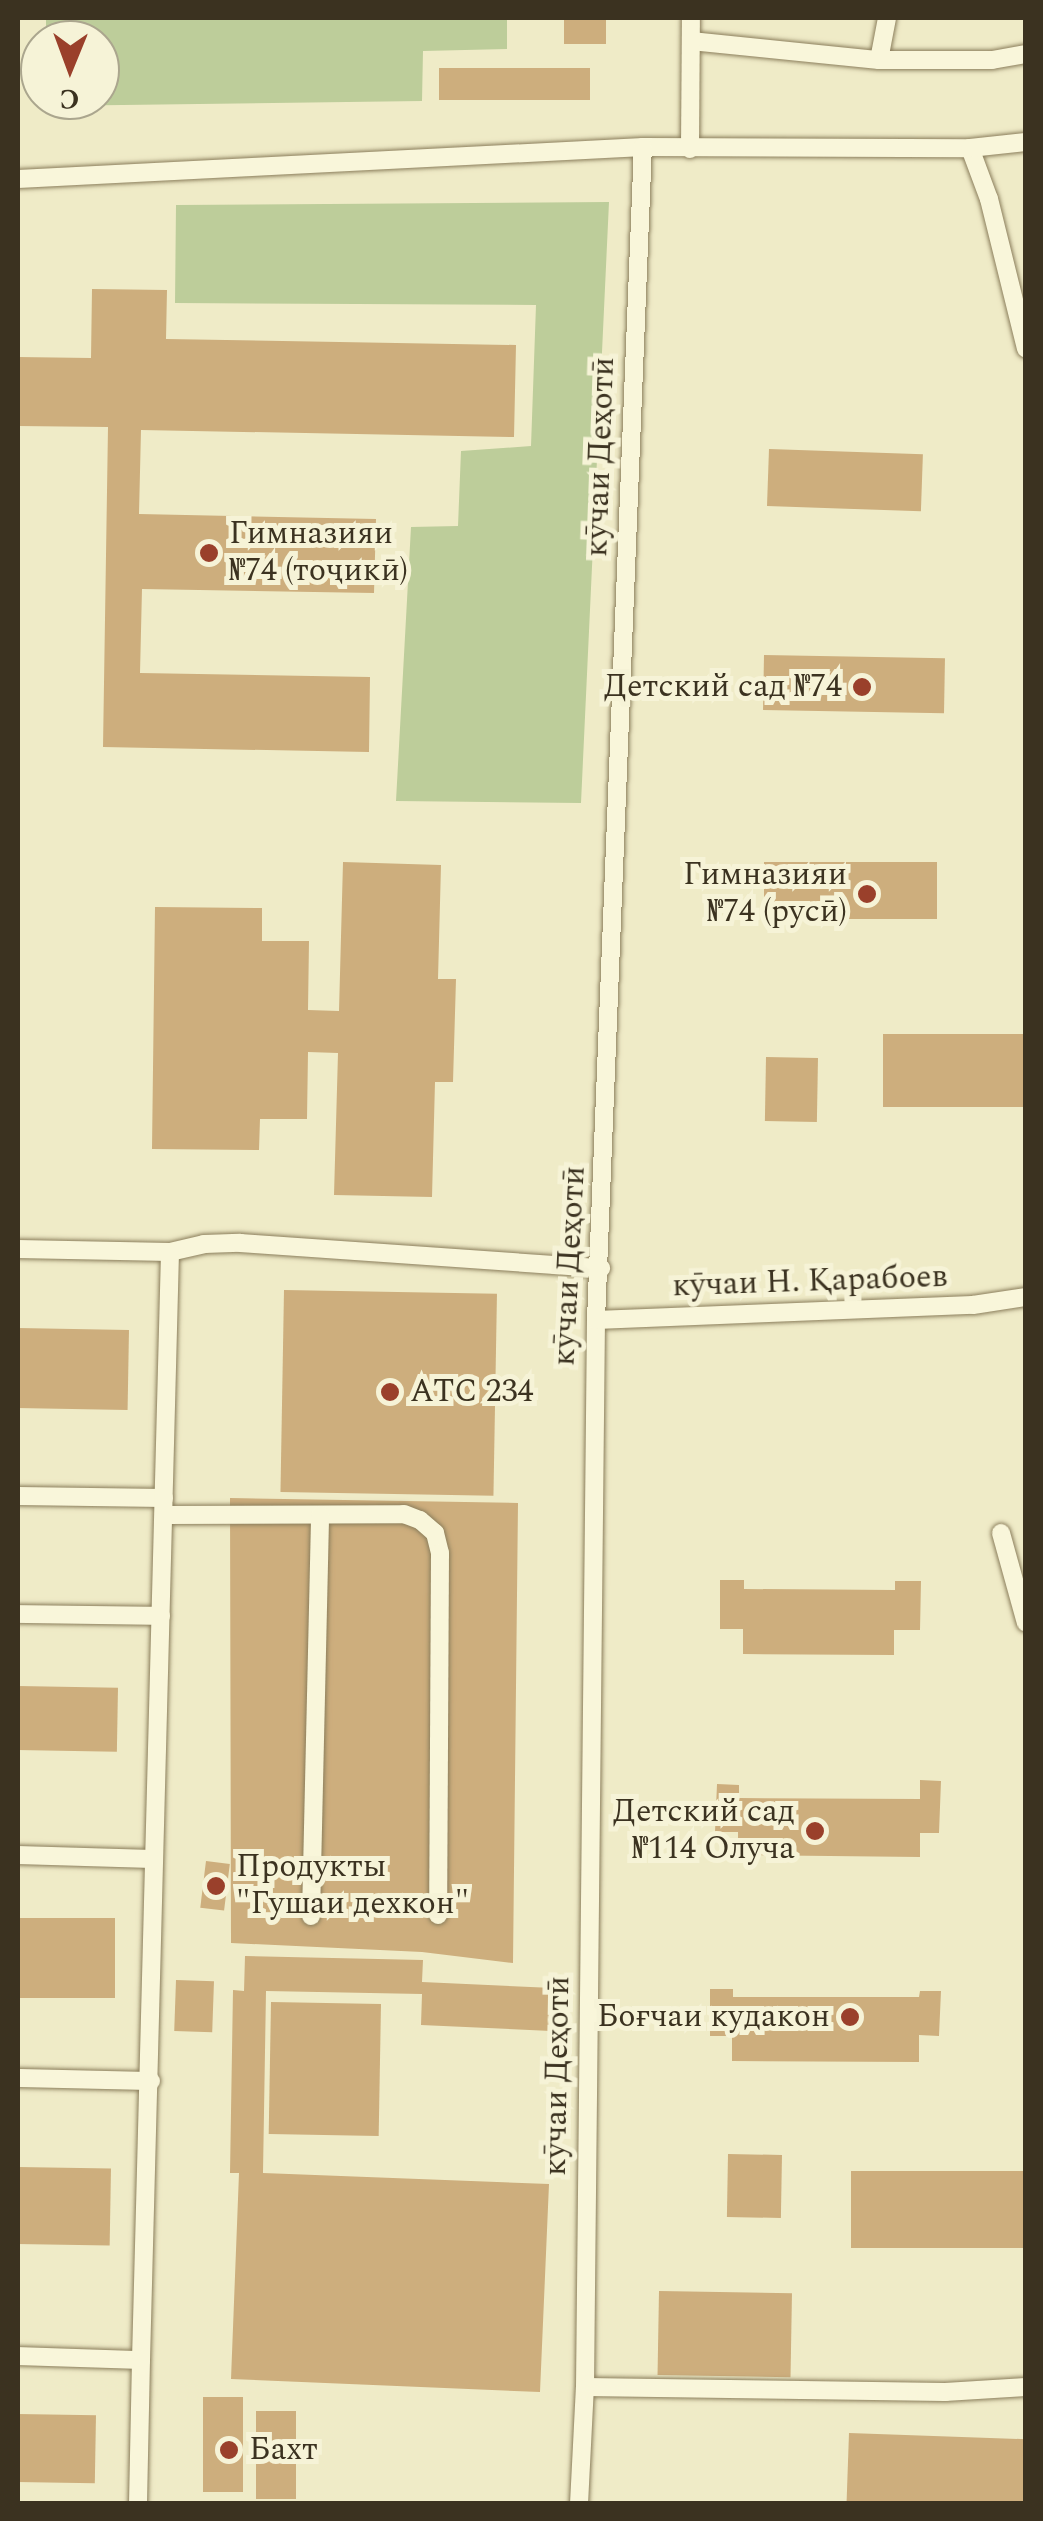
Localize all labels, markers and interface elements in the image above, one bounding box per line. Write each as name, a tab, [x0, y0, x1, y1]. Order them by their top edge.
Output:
north arrow	[20, 20, 120, 120]
text: С	[59, 77, 80, 120]
street label: кӯчаи Деҳотӣ	[578, 356, 624, 558]
place label: Гимназияи №74 (тоҷикӣ)	[229, 516, 408, 591]
marker: Гимназияи №74 (тоҷикӣ)	[198, 542, 220, 564]
place label: Детский сад №74	[604, 668, 842, 706]
marker: Детский сад №74	[851, 676, 873, 698]
place label: Гимназияи №74 (русӣ)	[683, 857, 847, 932]
marker: Гимназияи №74 (русӣ)	[856, 883, 878, 905]
street label: кӯчаи Деҳотӣ	[546, 1165, 594, 1367]
street label: кӯчаи Н. Қарабоев	[672, 1258, 948, 1306]
place label: АТС 234	[410, 1373, 534, 1411]
marker: АТС 234	[379, 1381, 401, 1403]
place label: Детский сад №114 Олуча	[613, 1794, 795, 1869]
marker: Детский сад №114 Олуча	[804, 1820, 826, 1842]
place label: Продукты "Гушаи дехкон"	[236, 1849, 469, 1924]
marker: Продукты "Гушаи дехкон"	[205, 1875, 227, 1897]
street label: кӯчаи Деҳотӣ	[537, 1976, 579, 2176]
place label: Боғчаи кудакон	[597, 1998, 830, 2036]
marker: Боғчаи кудакон	[839, 2006, 861, 2028]
place label: Бахт	[249, 2431, 318, 2469]
marker: Бахт	[218, 2439, 240, 2461]

